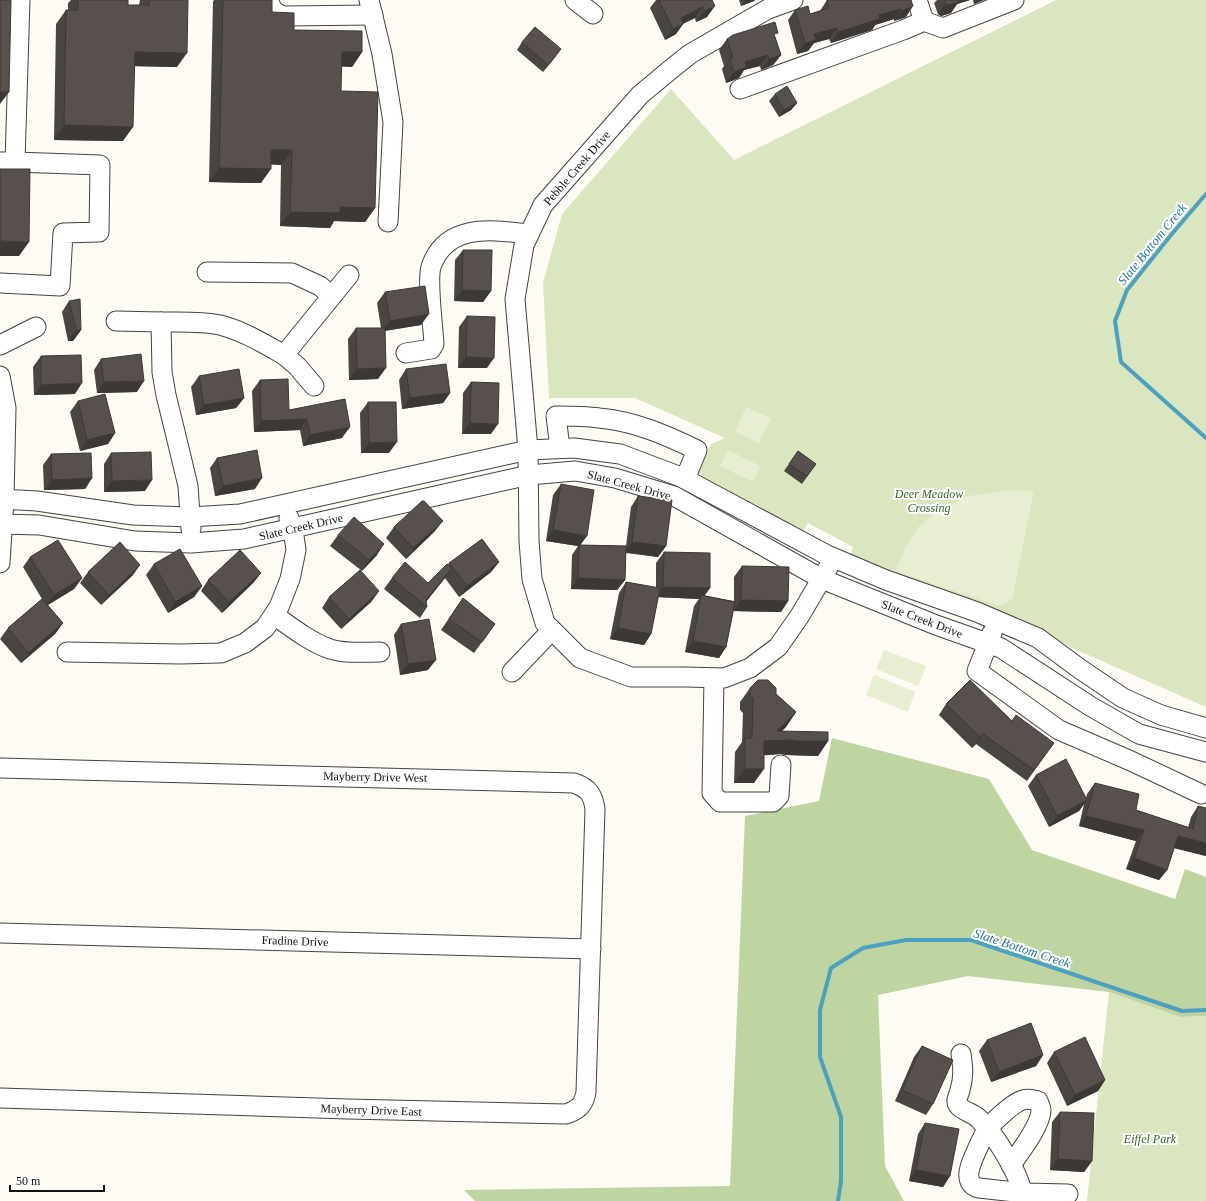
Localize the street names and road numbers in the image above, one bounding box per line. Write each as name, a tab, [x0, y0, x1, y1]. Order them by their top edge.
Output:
street label: Pebble Creek Drive	[541, 128, 613, 208]
street label: Slate Creek Drive	[586, 467, 672, 503]
street label: Slate Creek Drive	[258, 511, 344, 543]
street label: Slate Creek Drive	[879, 597, 965, 641]
street label: Mayberry Drive West	[323, 769, 428, 785]
street label: Fradine Drive	[261, 933, 329, 949]
street label: Mayberry Drive East	[320, 1101, 423, 1119]

